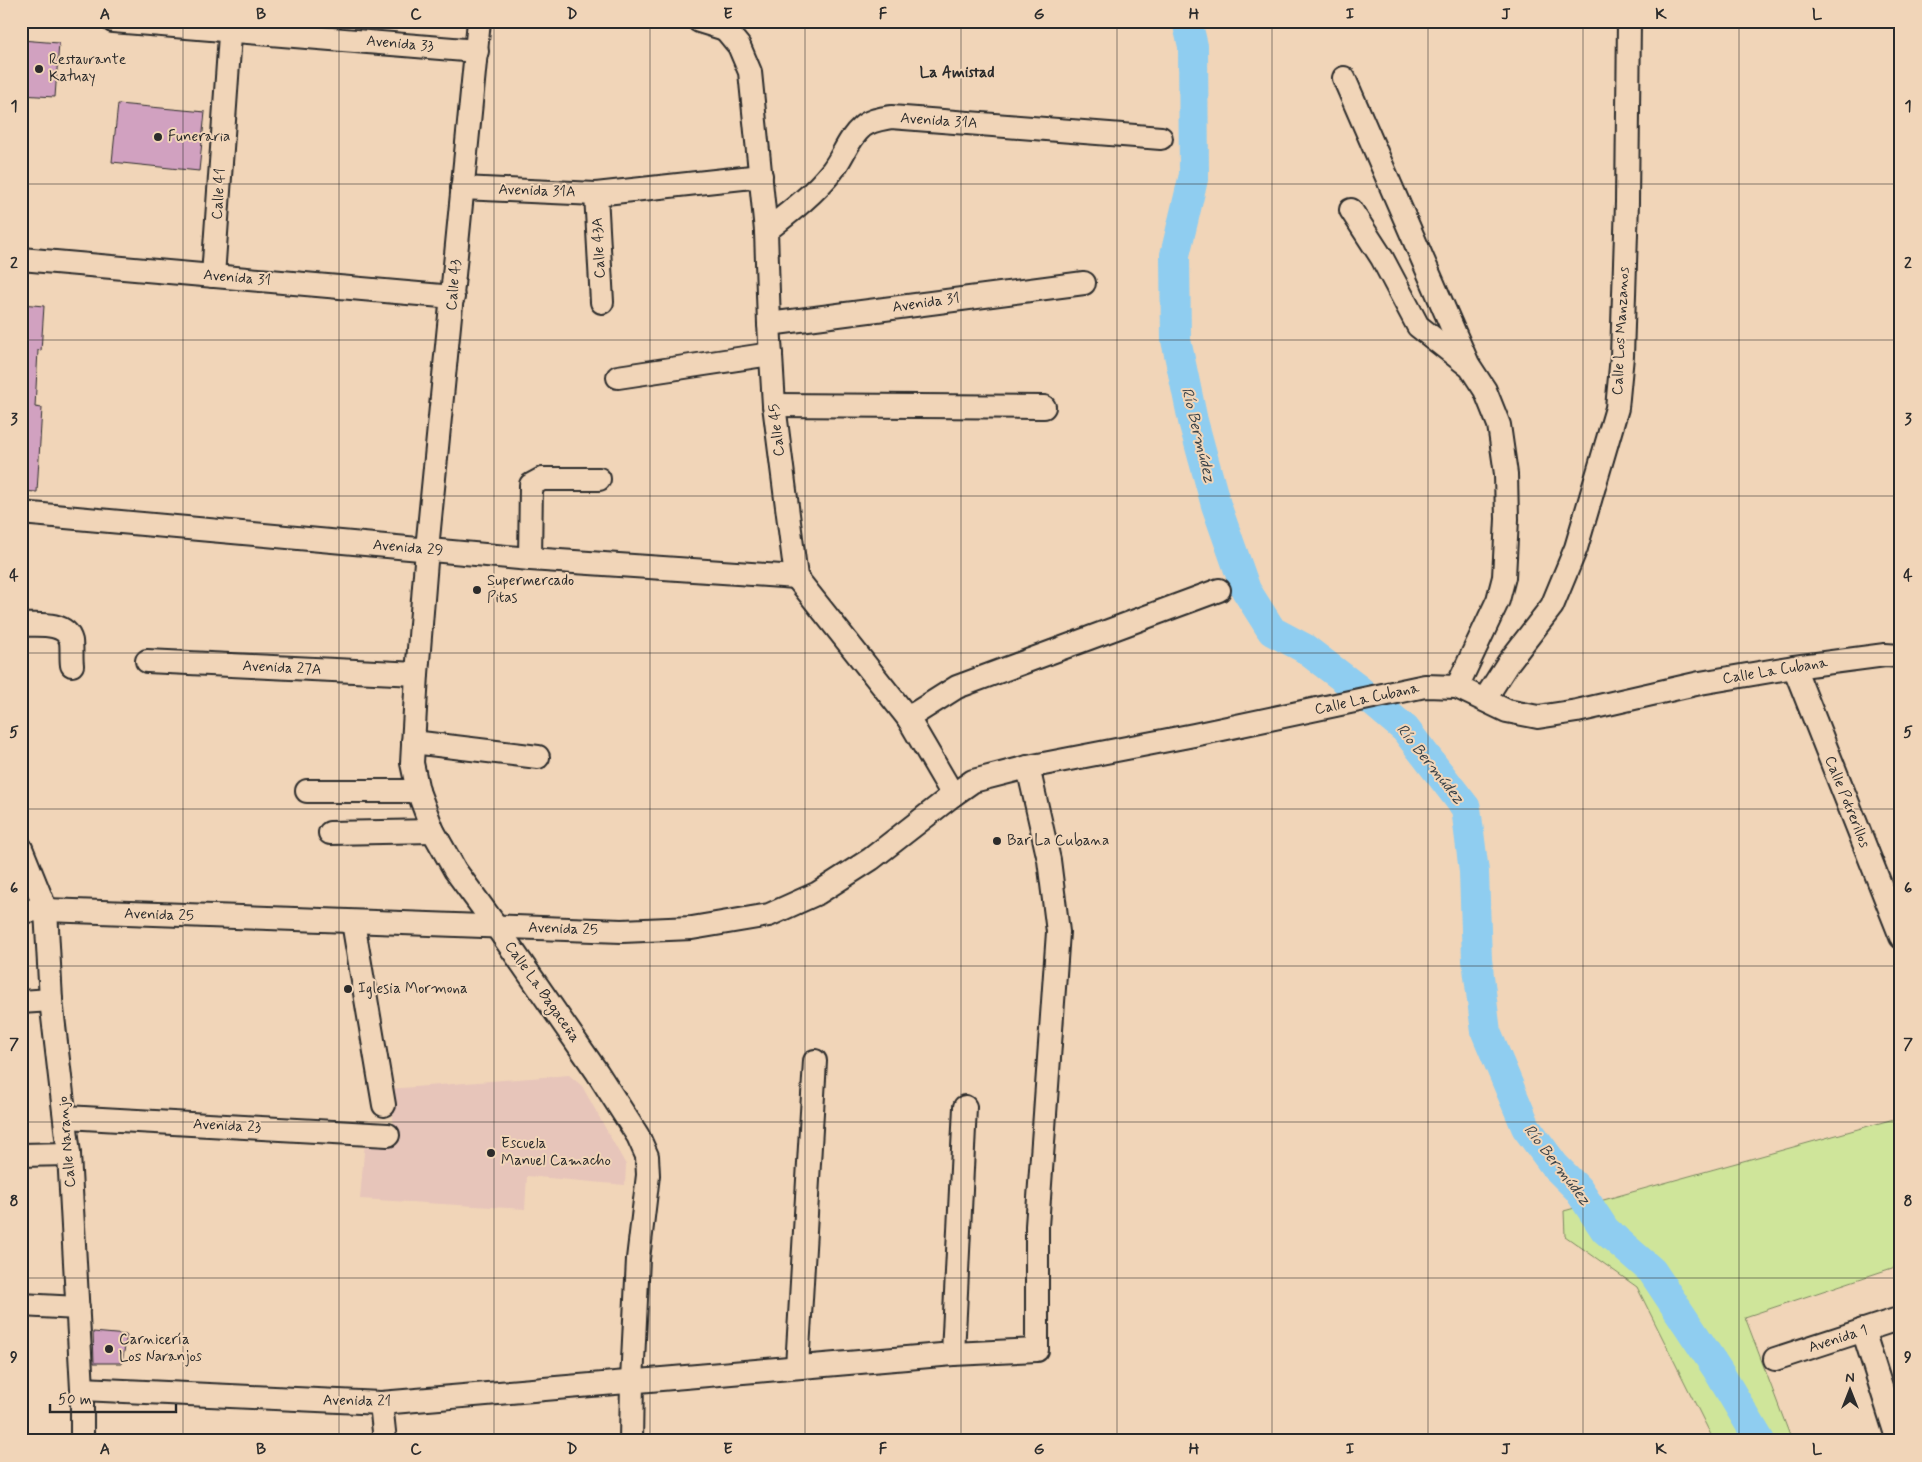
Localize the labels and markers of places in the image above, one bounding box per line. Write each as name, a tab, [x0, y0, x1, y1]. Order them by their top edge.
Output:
place label: Restaurante Katuay	[49, 50, 126, 87]
marker: Restaurante Katuay	[33, 63, 45, 75]
place label: Funeraria	[168, 127, 230, 147]
marker: Funeraria	[152, 131, 164, 143]
place label: Supermercado Pitas	[487, 571, 574, 608]
marker: Supermercado Pitas	[471, 584, 483, 596]
place label: Bar La Cubana	[1007, 831, 1109, 851]
marker: Bar La Cubana	[991, 835, 1003, 847]
place label: Iglesia Mormona	[358, 979, 468, 999]
marker: Iglesia Mormona	[342, 983, 354, 995]
place label: Escuela Manuel Camacho	[501, 1134, 611, 1171]
marker: Escuela Manuel Camacho	[485, 1147, 497, 1159]
place label: Carnicería Los Naranjos	[119, 1330, 202, 1367]
marker: Carnicería Los Naranjos	[103, 1343, 115, 1355]

